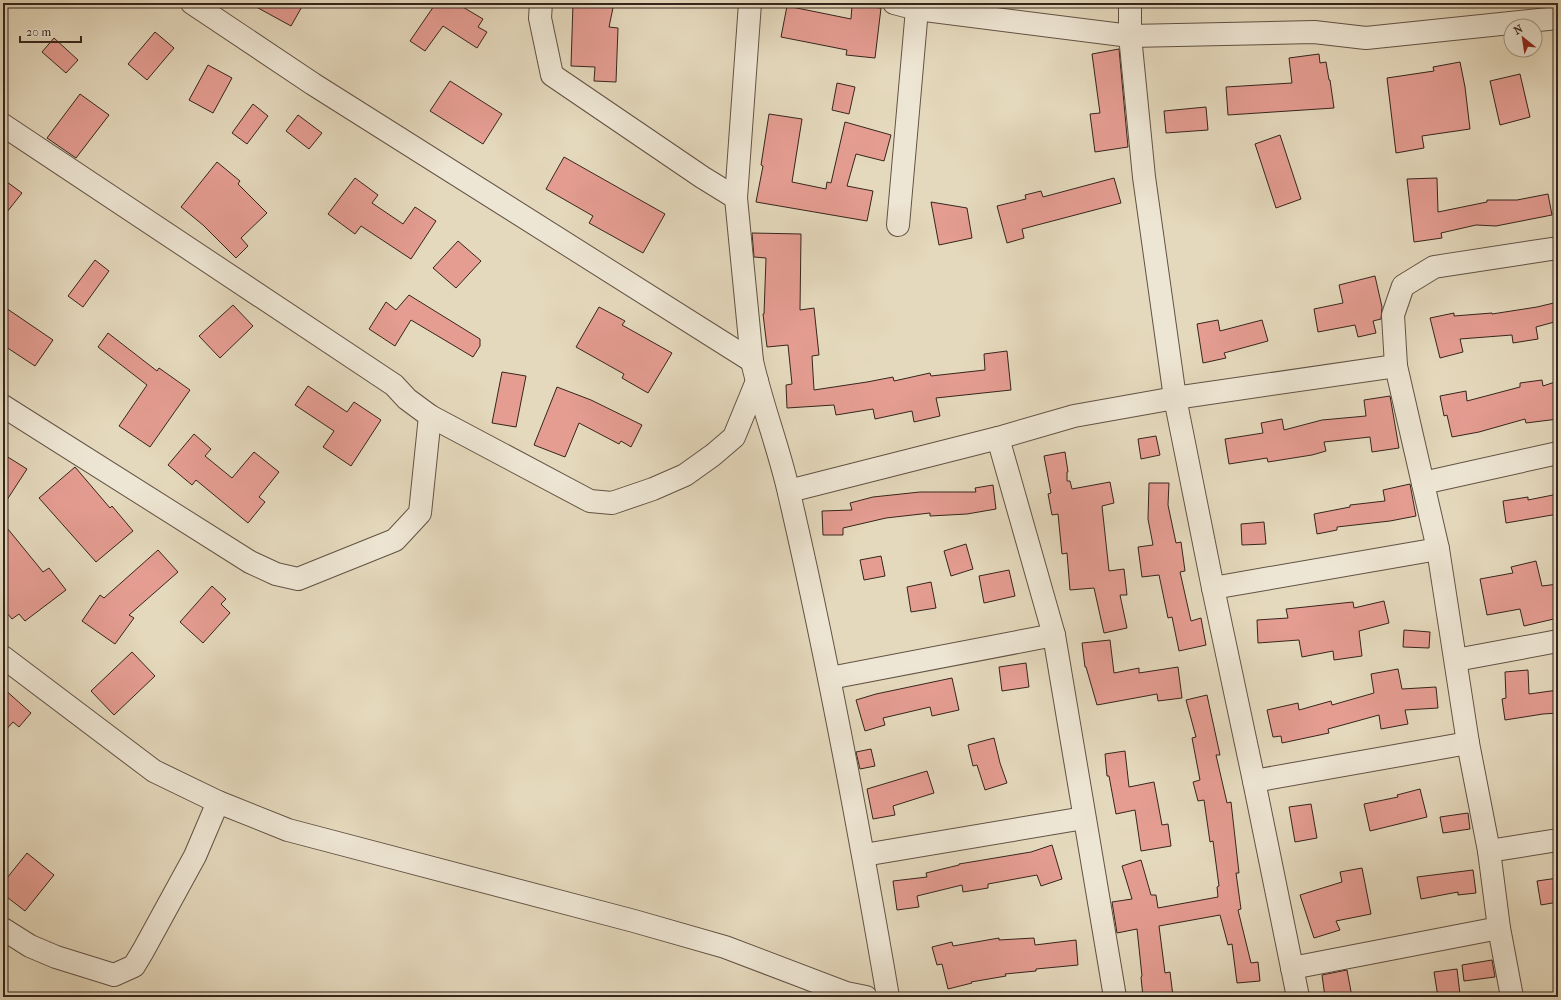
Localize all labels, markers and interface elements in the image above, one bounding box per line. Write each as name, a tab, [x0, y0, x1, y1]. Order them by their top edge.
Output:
scale bar	[20, 18, 81, 44]
north arrow	[1503, 18, 1543, 58]
text: N	[1511, 22, 1526, 37]
text: 20 m	[26, 25, 51, 39]

